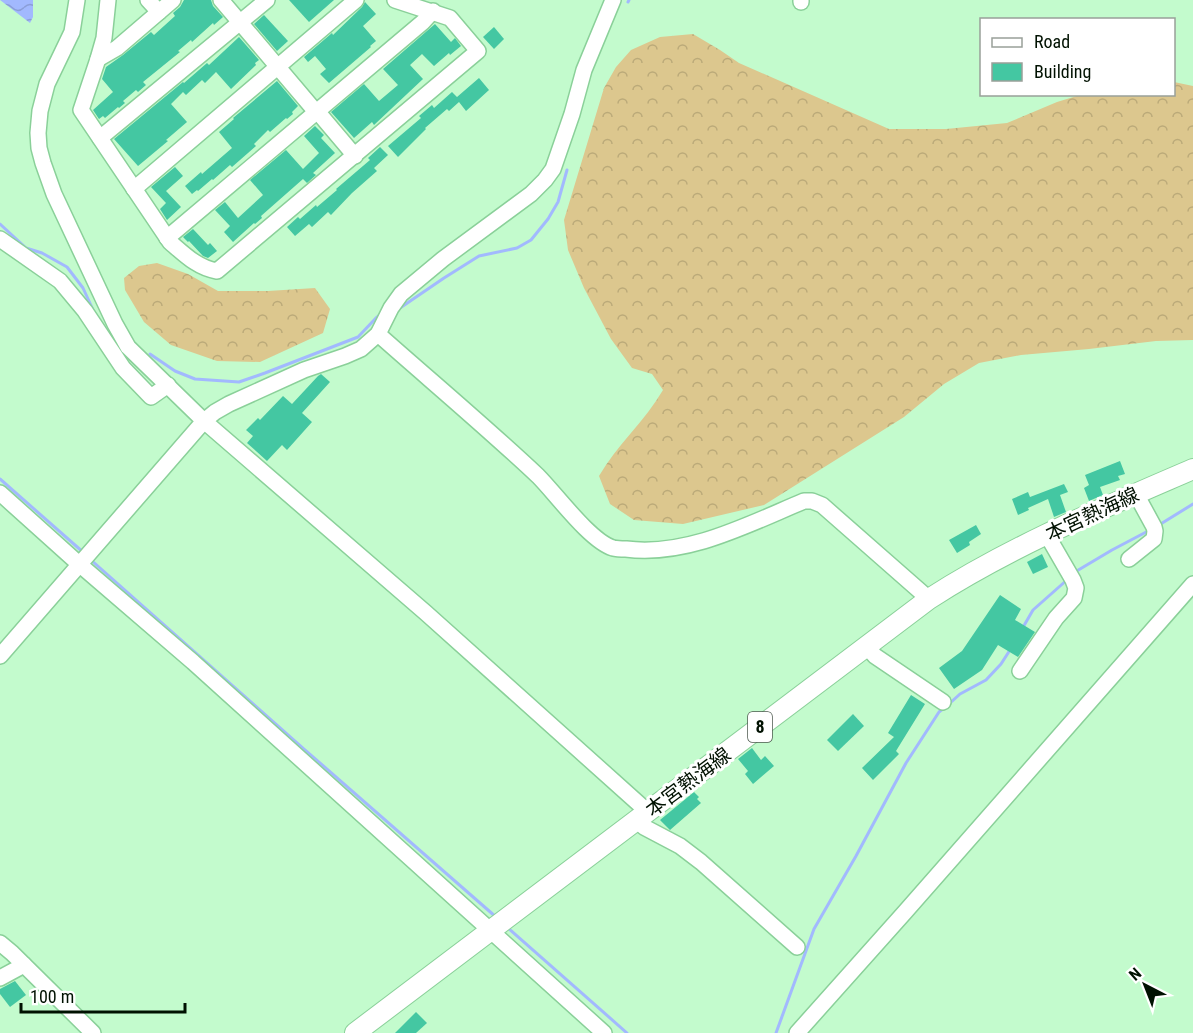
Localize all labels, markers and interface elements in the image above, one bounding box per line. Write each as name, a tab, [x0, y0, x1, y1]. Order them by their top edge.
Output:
legend	[980, 18, 1175, 96]
text: Road	[1034, 31, 1070, 52]
text: Building	[1034, 61, 1091, 82]
street label: 本宮熱海線	[1042, 482, 1142, 546]
road number: 8	[748, 712, 772, 742]
street label: 本宮熱海線	[641, 742, 735, 822]
north arrow	[1115, 955, 1175, 1015]
text: N	[1125, 964, 1145, 985]
scale bar	[21, 976, 184, 1014]
text: 100 m	[30, 986, 74, 1007]

